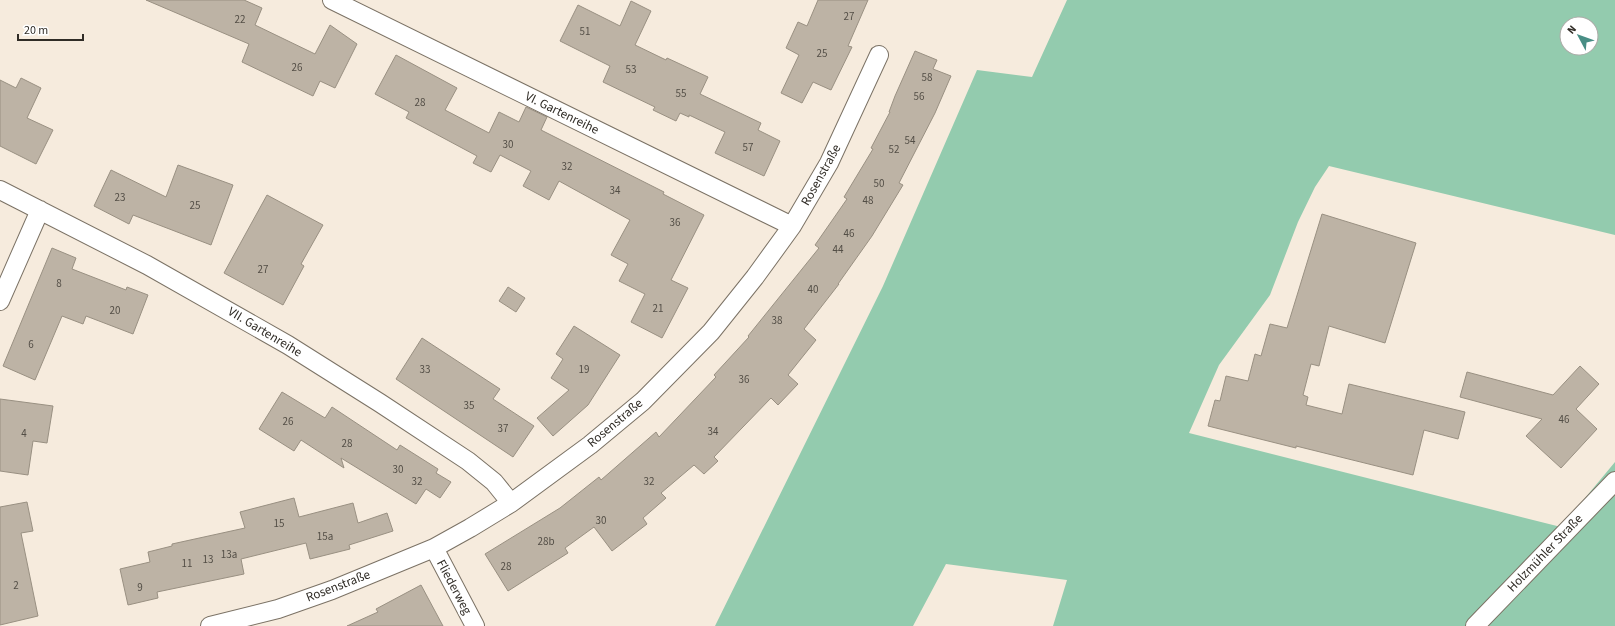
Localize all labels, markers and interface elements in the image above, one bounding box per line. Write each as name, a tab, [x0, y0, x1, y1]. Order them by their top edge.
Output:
house number: 27	[844, 9, 854, 24]
house number: 22	[235, 12, 245, 27]
scale bar	[18, 16, 83, 42]
north arrow	[1559, 16, 1599, 56]
text: 20 m	[24, 22, 48, 39]
text: N	[1564, 22, 1580, 37]
house number: 51	[580, 24, 590, 39]
house number: 25	[817, 46, 827, 61]
house number: 26	[292, 60, 303, 75]
house number: 53	[626, 62, 636, 77]
house number: 58	[922, 70, 933, 85]
house number: 55	[676, 86, 686, 101]
street label: VI. Gartenreihe	[522, 87, 602, 139]
house number: 56	[914, 89, 925, 104]
house number: 28	[415, 95, 426, 110]
house number: 54	[905, 133, 916, 148]
house number: 30	[503, 137, 513, 152]
house number: 57	[743, 140, 753, 155]
street label: Rosenstraße	[797, 141, 845, 209]
house number: 52	[889, 142, 899, 157]
house number: 32	[562, 159, 572, 174]
house number: 50	[874, 176, 884, 191]
house number: 34	[610, 183, 621, 198]
house number: 23	[115, 190, 125, 205]
house number: 48	[863, 193, 874, 208]
house number: 25	[190, 198, 200, 213]
house number: 36	[670, 215, 681, 230]
house number: 46	[844, 226, 855, 241]
house number: 44	[833, 242, 844, 257]
house number: 27	[258, 262, 268, 277]
house number: 8	[56, 276, 62, 291]
house number: 40	[808, 282, 818, 297]
house number: 21	[653, 301, 663, 316]
house number: 20	[110, 303, 120, 318]
street label: VII. Gartenreihe	[224, 303, 306, 361]
house number: 38	[772, 313, 783, 328]
house number: 6	[28, 337, 34, 352]
house number: 33	[420, 362, 430, 377]
house number: 19	[579, 362, 589, 377]
house number: 36	[739, 372, 750, 387]
street label: Rosenstraße	[583, 394, 647, 452]
house number: 35	[464, 398, 474, 413]
house number: 46	[1559, 412, 1570, 427]
house number: 26	[283, 414, 294, 429]
house number: 37	[498, 421, 508, 436]
house number: 34	[708, 424, 719, 439]
house number: 4	[21, 426, 27, 441]
house number: 28	[342, 436, 353, 451]
house number: 30	[393, 462, 403, 477]
house number: 32	[412, 474, 422, 489]
house number: 32	[644, 474, 654, 489]
street label: Holzmühler Straße	[1503, 510, 1587, 596]
house number: 30	[596, 513, 606, 528]
house number: 15	[274, 516, 284, 531]
house number: 15a	[317, 529, 333, 544]
house number: 28b	[537, 534, 555, 549]
house number: 13a	[221, 547, 237, 562]
house number: 13	[203, 552, 213, 567]
house number: 11	[182, 556, 192, 571]
street label: Fliederweg	[432, 556, 476, 618]
house number: 28	[501, 559, 512, 574]
street label: Rosenstraße	[303, 565, 373, 607]
house number: 2	[13, 578, 19, 593]
house number: 9	[137, 580, 143, 595]

